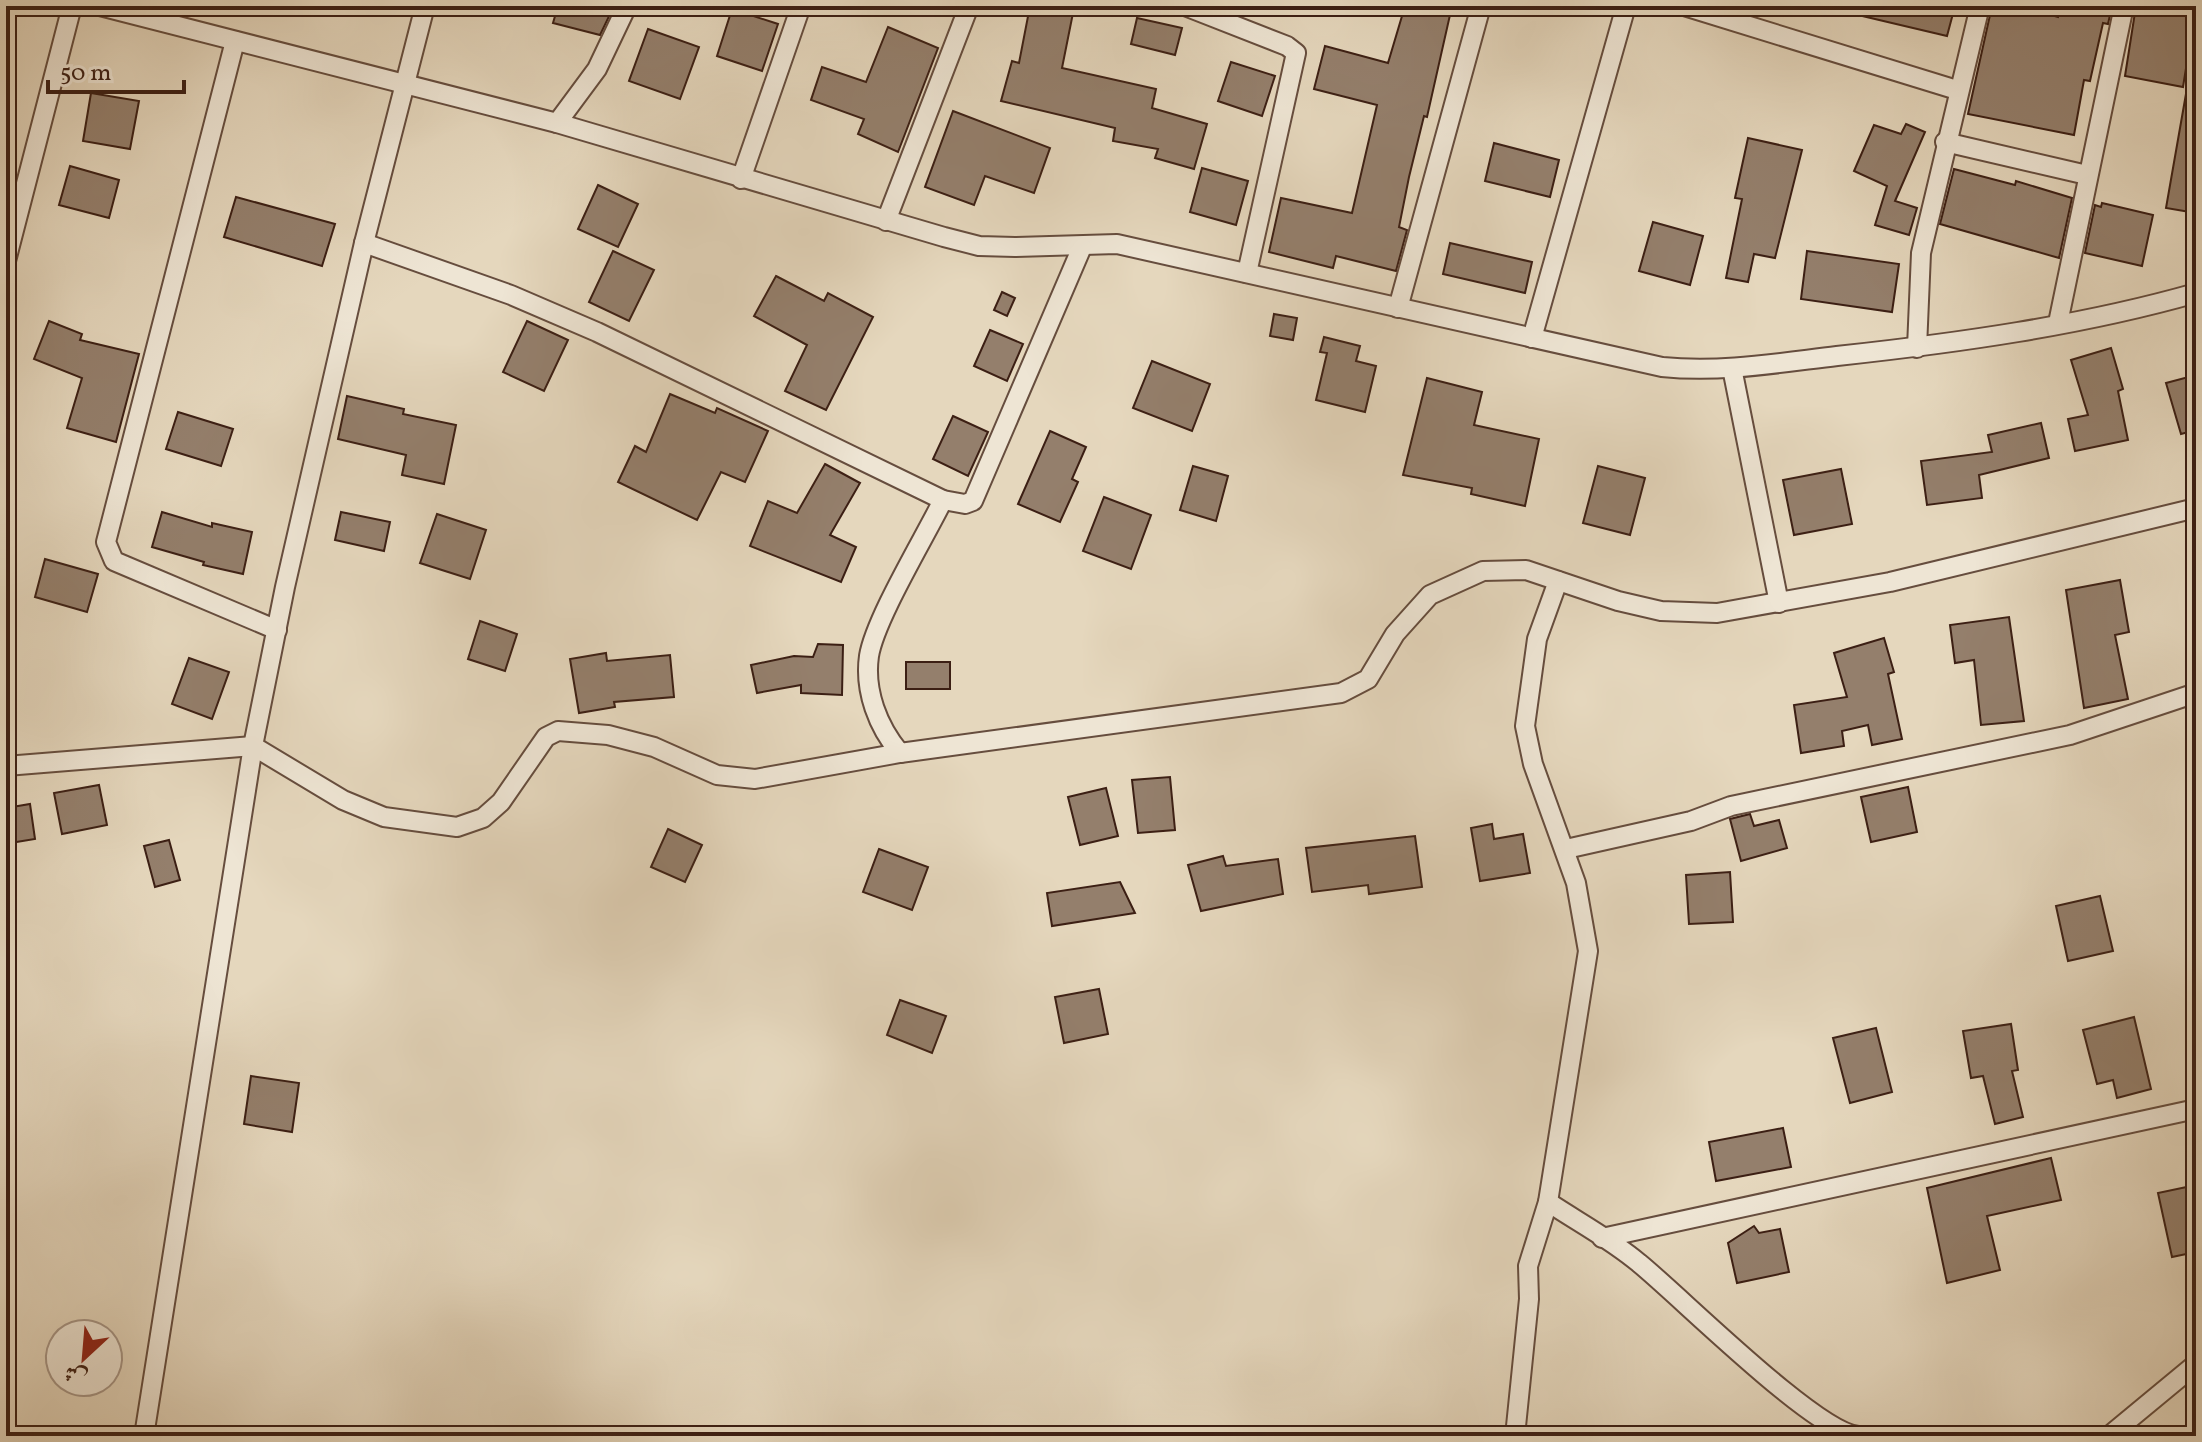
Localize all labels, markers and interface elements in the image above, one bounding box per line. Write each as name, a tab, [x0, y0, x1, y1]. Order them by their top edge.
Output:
scale bar	[48, 44, 184, 94]
text: 50 m	[60, 57, 112, 91]
north arrow	[44, 1318, 124, 1398]
text: ش	[60, 1355, 93, 1392]

